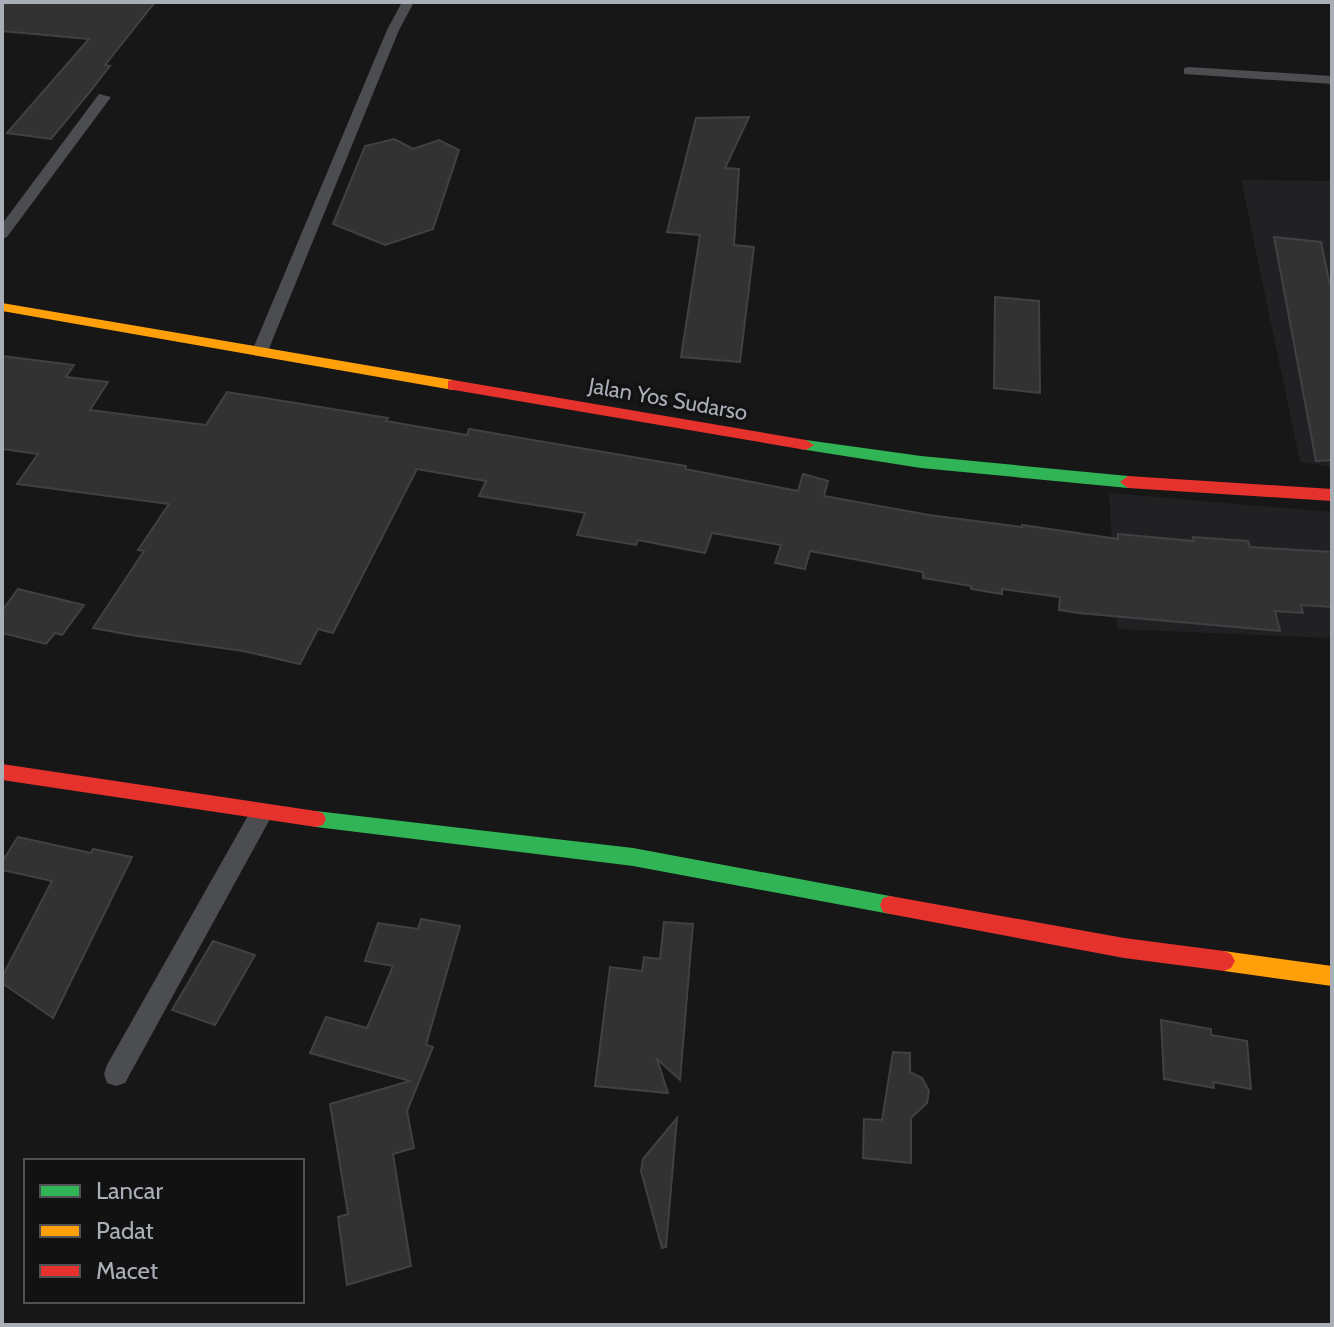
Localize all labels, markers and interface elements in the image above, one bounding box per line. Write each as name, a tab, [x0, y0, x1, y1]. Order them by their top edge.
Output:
street label: Jalan Yos Sudarso	[585, 372, 750, 426]
legend	[24, 1159, 304, 1303]
text: Lancar	[96, 1176, 163, 1205]
text: Padat	[96, 1216, 154, 1245]
text: Macet	[96, 1256, 158, 1285]

